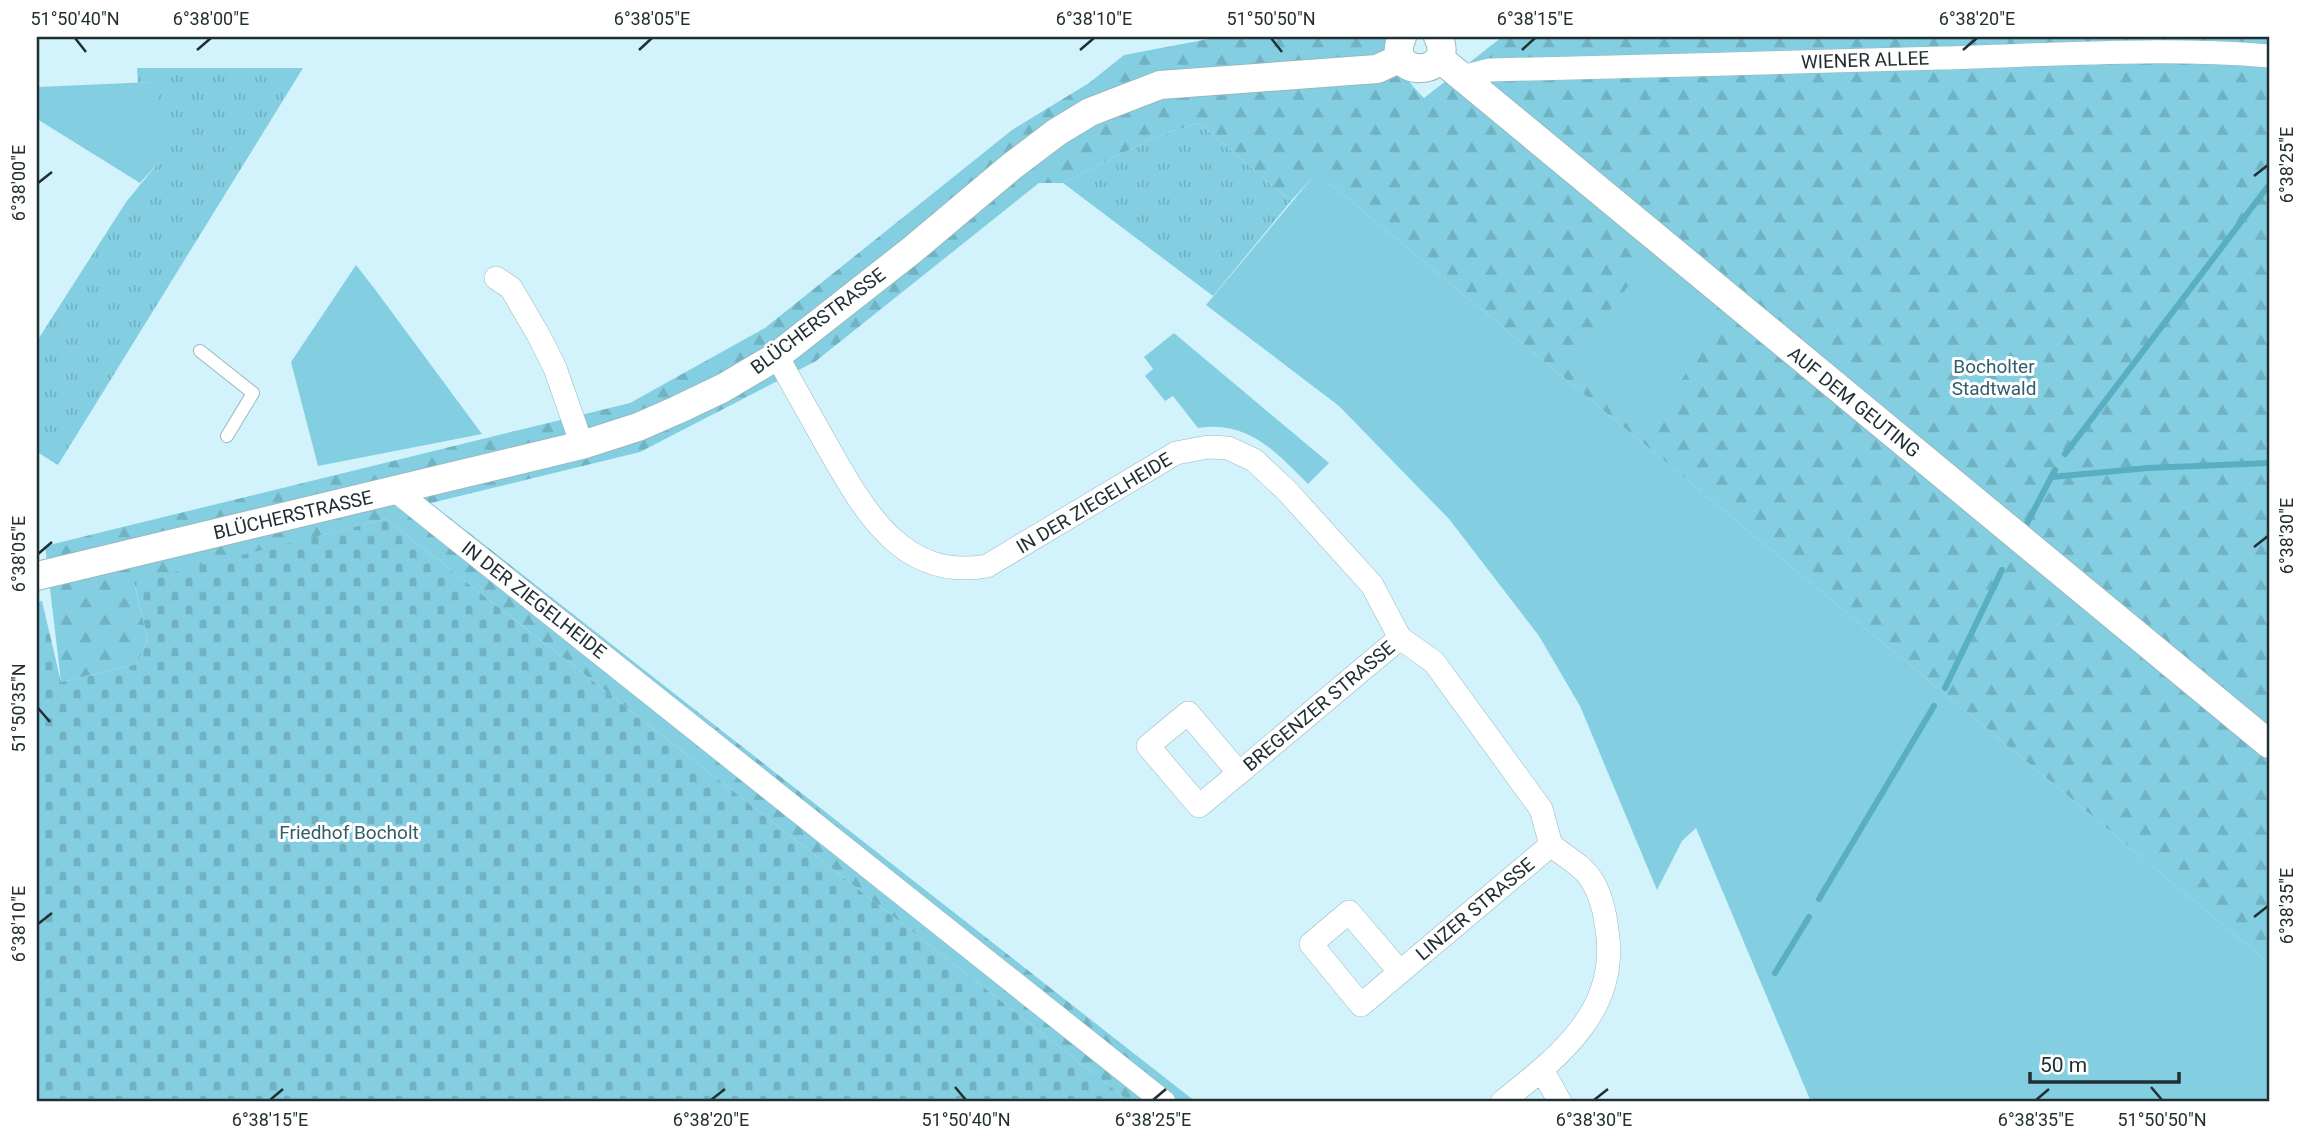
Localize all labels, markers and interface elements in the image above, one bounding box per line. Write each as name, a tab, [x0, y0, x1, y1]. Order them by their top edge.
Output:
text: 51°50'40"N	[30, 8, 120, 29]
text: 6°38'00"E	[173, 8, 249, 29]
text: 6°38'05"E	[614, 8, 690, 29]
text: 6°38'10"E	[1056, 8, 1132, 29]
text: 51°50'50"N	[1226, 8, 1316, 29]
text: 6°38'15"E	[1497, 8, 1573, 29]
text: 6°38'20"E	[1939, 8, 2015, 29]
street label: WIENER ALLEE	[1801, 46, 1930, 74]
text: 6°38'25"E	[2276, 127, 2297, 203]
text: 6°38'00"E	[8, 145, 29, 221]
street label: BLÜCHERSTRASSE	[746, 263, 890, 379]
street label: AUF DEM GEUTING	[1783, 342, 1925, 462]
park label: Bocholter Stadtwald	[1952, 355, 2036, 400]
street label: IN DER ZIEGELHEIDE	[1012, 447, 1176, 558]
street label: BLÜCHERSTRASSE	[211, 485, 375, 544]
text: 6°38'30"E	[2276, 498, 2297, 574]
text: 6°38'05"E	[8, 516, 29, 592]
street label: IN DER ZIEGELHEIDE	[457, 536, 611, 664]
street label: BREGENZER STRASSE	[1239, 636, 1399, 776]
text: 51°50'35"N	[8, 663, 29, 753]
park label: Friedhof Bocholt	[279, 821, 419, 844]
street label: LINZER STRASSE	[1411, 853, 1539, 965]
text: 6°38'35"E	[2276, 868, 2297, 944]
text: 6°38'10"E	[8, 886, 29, 962]
scale bar	[2030, 1041, 2178, 1085]
text: 50 m	[2040, 1053, 2087, 1077]
text: 6°38'15"E	[232, 1109, 308, 1130]
text: 6°38'20"E	[673, 1109, 749, 1130]
text: 51°50'40"N	[921, 1109, 1011, 1130]
text: 6°38'25"E	[1115, 1109, 1191, 1130]
text: 6°38'30"E	[1556, 1109, 1632, 1130]
text: 6°38'35"E	[1998, 1109, 2074, 1130]
text: 51°50'50"N	[2117, 1109, 2207, 1130]

